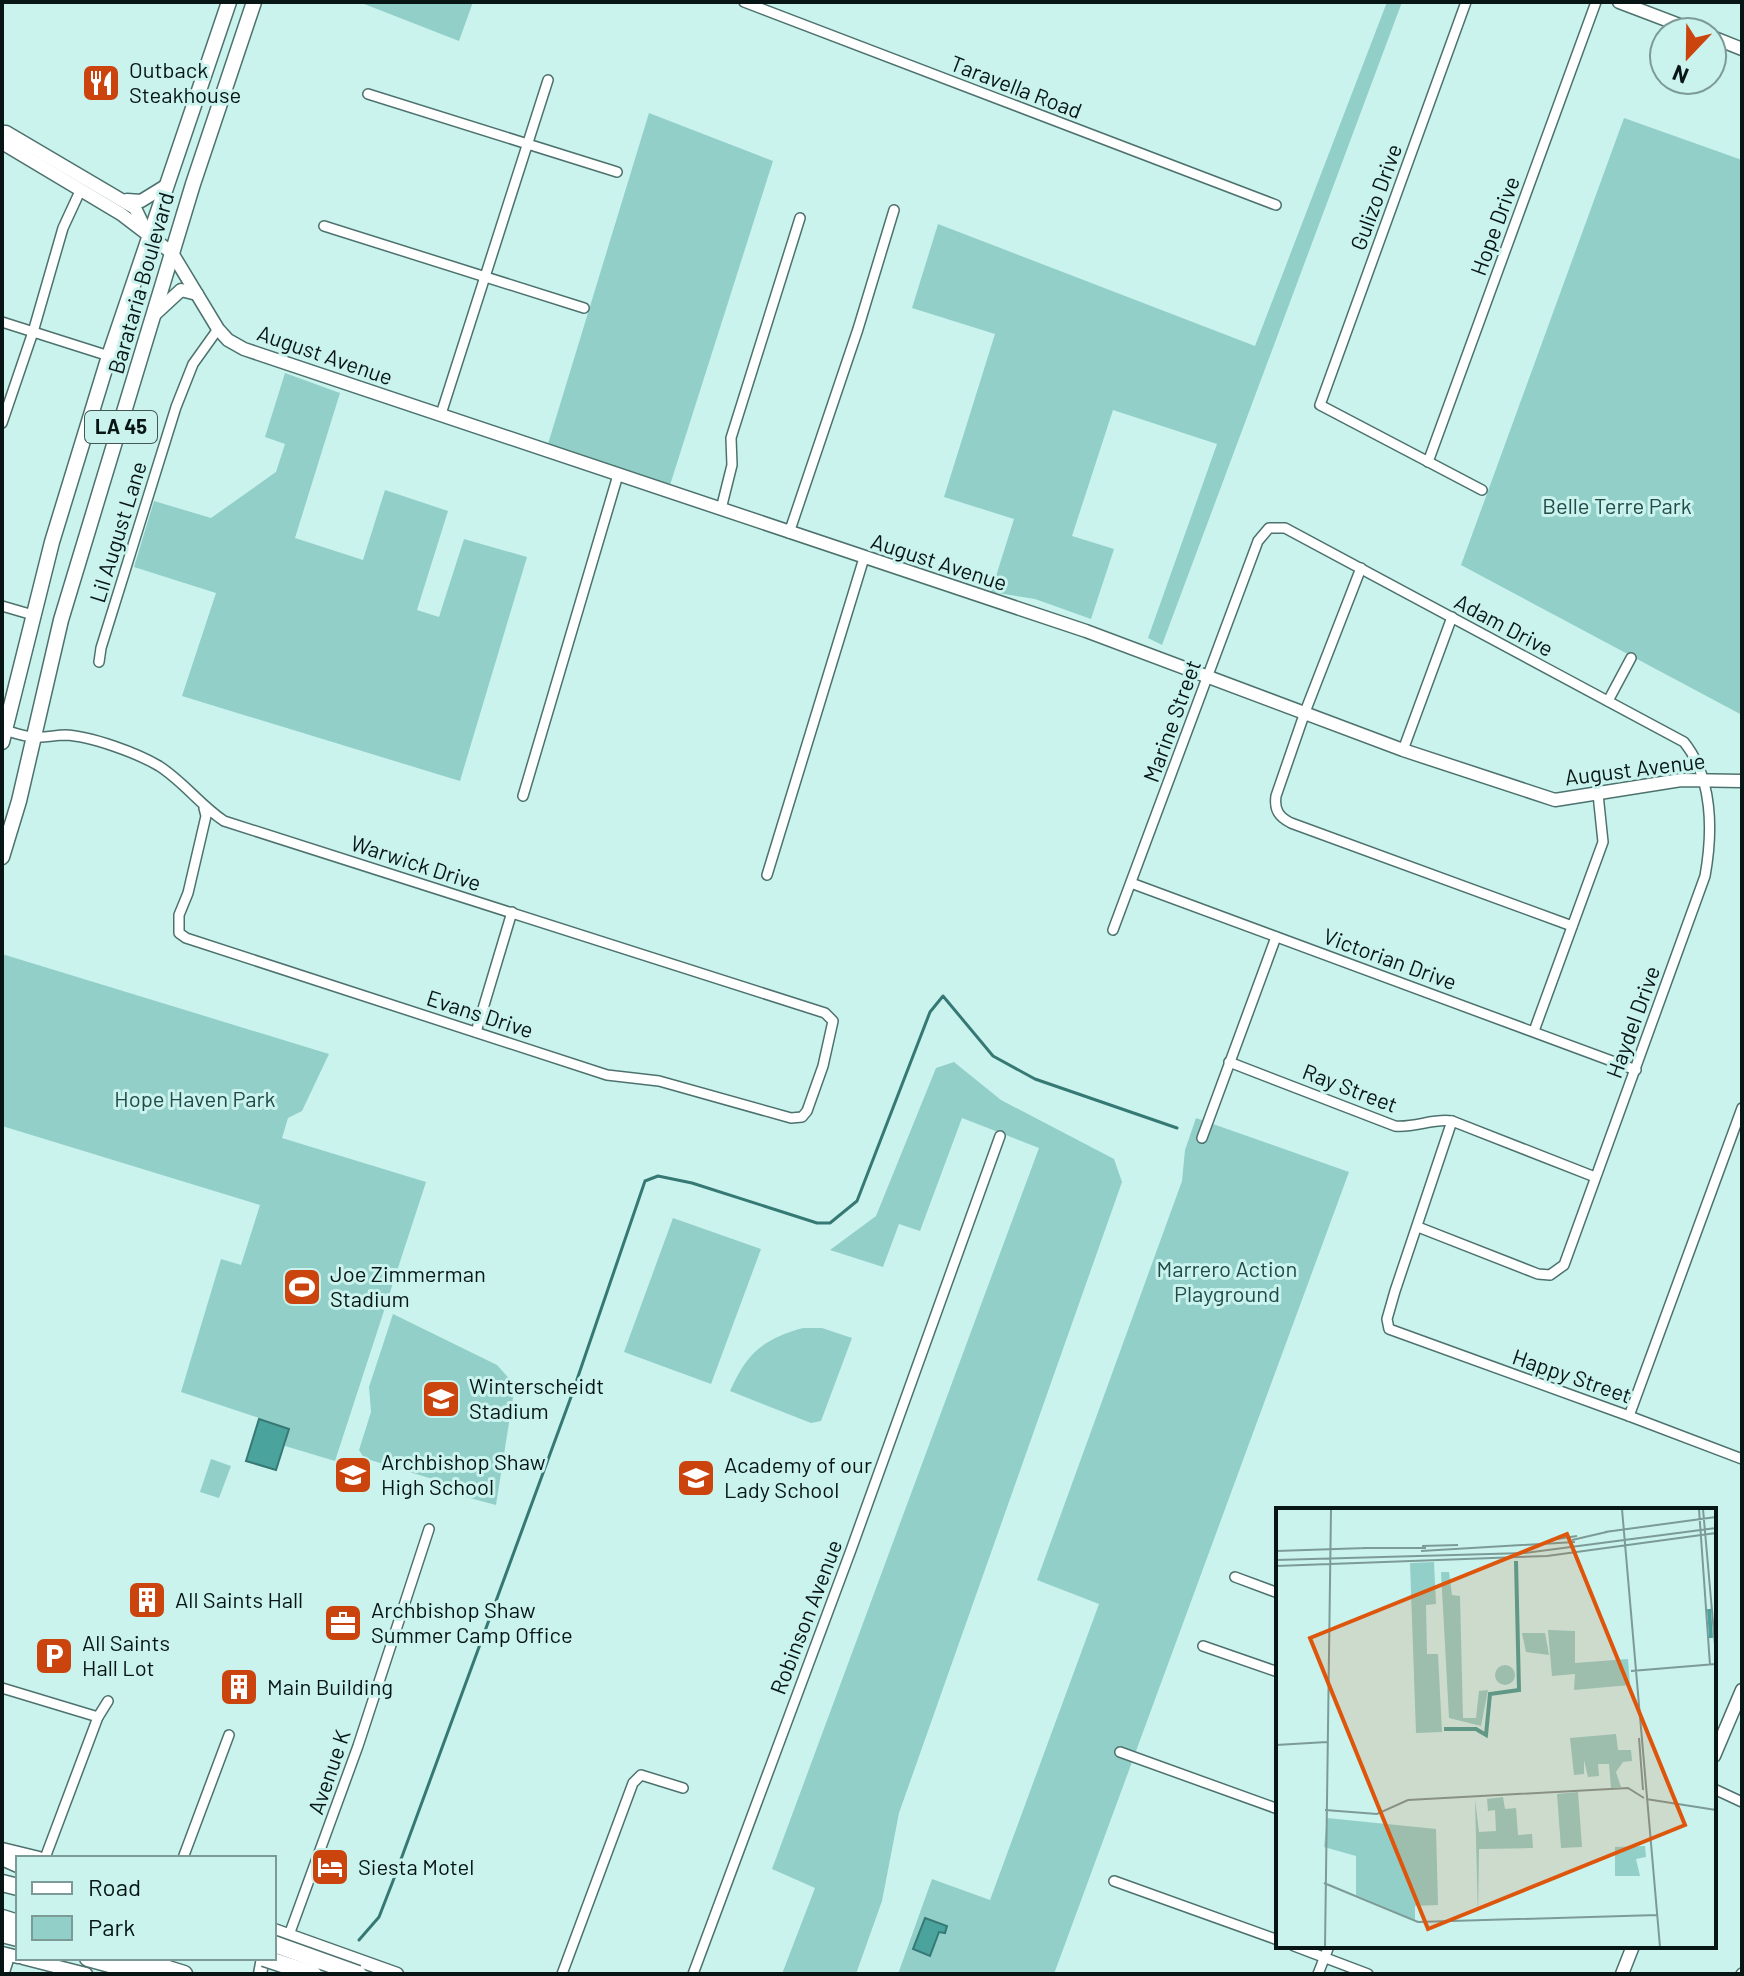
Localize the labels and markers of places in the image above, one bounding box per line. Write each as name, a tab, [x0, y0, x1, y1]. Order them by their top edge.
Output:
place label: Outback Steakhouse	[129, 56, 241, 107]
restaurant icon: Outback Steakhouse	[80, 62, 122, 104]
place label: Joe Zimmerman Stadium	[330, 1260, 486, 1311]
sports icon: Joe Zimmerman Stadium	[281, 1266, 323, 1308]
place label: Winterscheidt Stadium	[469, 1372, 604, 1423]
school or university icon: Winterscheidt Stadium	[420, 1378, 462, 1420]
place label: Archbishop Shaw High School	[381, 1448, 546, 1499]
place label: Academy of our Lady School	[724, 1451, 872, 1502]
school or university icon: Archbishop Shaw High School	[332, 1454, 374, 1496]
school or university icon: Academy of our Lady School	[675, 1457, 717, 1499]
building icon: All Saints Hall	[126, 1579, 168, 1621]
place label: All Saints Hall	[175, 1586, 303, 1612]
place label: Archbishop Shaw Summer Camp Office	[371, 1596, 573, 1647]
office icon: Archbishop Shaw Summer Camp Office	[322, 1602, 364, 1644]
place label: All Saints Hall Lot	[82, 1629, 170, 1680]
parking icon: All Saints Hall Lot	[33, 1635, 75, 1677]
building icon: Main Building	[218, 1666, 260, 1708]
place label: Main Building	[267, 1673, 393, 1699]
hotel icon: Siesta Motel	[309, 1846, 351, 1888]
place label: Siesta Motel	[358, 1853, 474, 1879]

